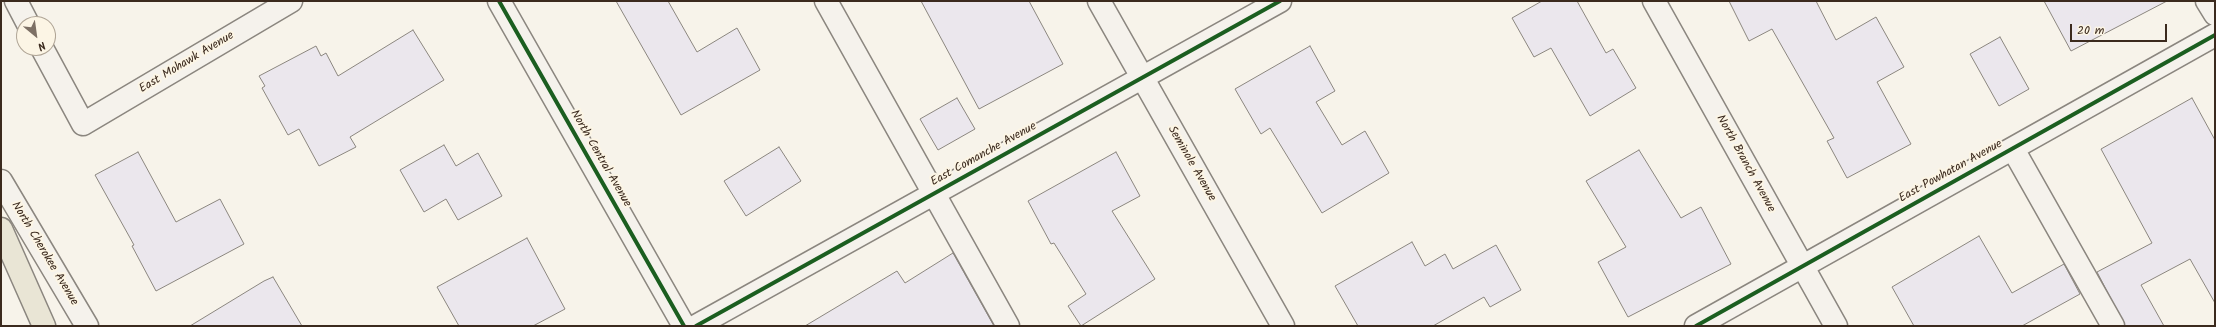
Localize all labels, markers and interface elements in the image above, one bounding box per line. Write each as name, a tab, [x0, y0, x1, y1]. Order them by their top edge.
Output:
north arrow	[16, 16, 56, 56]
scale bar	[2072, 16, 2169, 42]
text: 20 m	[2077, 21, 2104, 40]
street label: East Mohawk Avenue	[137, 29, 237, 97]
text: N	[34, 36, 49, 55]
street label: North Central Avenue	[566, 108, 634, 210]
street label: North Branch Avenue	[1712, 113, 1778, 215]
street label: East Comanche Avenue	[929, 120, 1039, 190]
street label: Seminole Avenue	[1164, 124, 1218, 204]
street label: East Powhatan Avenue	[1897, 138, 2005, 206]
street label: North Cherokee Avenue	[7, 200, 81, 308]

